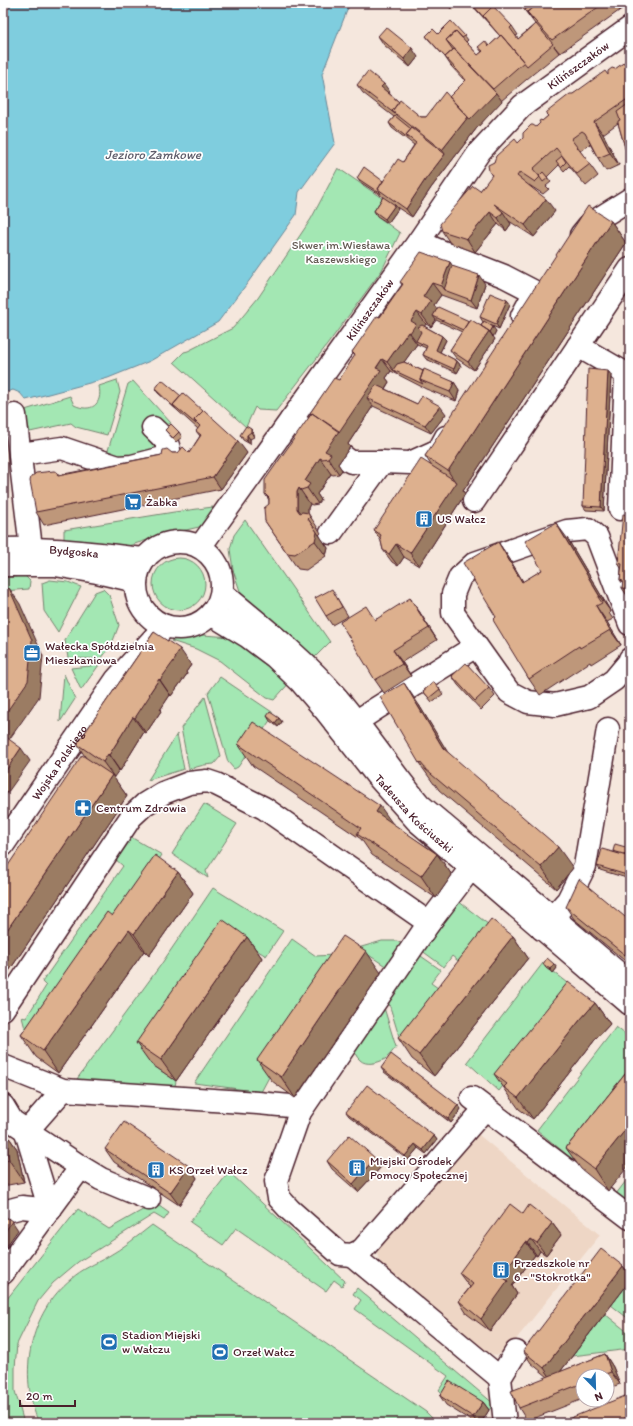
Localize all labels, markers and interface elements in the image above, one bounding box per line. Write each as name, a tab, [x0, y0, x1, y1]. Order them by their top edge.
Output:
street label: Kilińszczaków	[545, 38, 612, 92]
water label: Jezioro Zamkowe	[105, 147, 202, 162]
park label: Skwer im.Wiesława Kaszewskiego	[292, 238, 391, 266]
street label: Kilińszczaków	[343, 276, 397, 343]
supermarket icon: Żabka	[123, 492, 143, 512]
place label: Żabka	[146, 495, 177, 509]
building icon: US Wałcz	[414, 509, 434, 529]
place label: US Wałcz	[437, 512, 486, 526]
street label: Bydgoska	[49, 543, 99, 561]
place label: Wałecka Spółdzielnia Mieszkaniowa	[45, 639, 155, 667]
office icon: Wałecka Spółdzielnia Mieszkaniowa	[22, 643, 42, 663]
street label: Wojska Polskiego	[29, 722, 90, 803]
street label: Tadeusza Kościuszki	[372, 771, 456, 856]
pharmacy icon: Centrum Zdrowia	[73, 798, 93, 818]
place label: Centrum Zdrowia	[96, 801, 186, 815]
place label: Miejski Ośrodek Pomocy Społecznej	[370, 1154, 468, 1182]
building icon: Miejski Ośrodek Pomocy Społecznej	[347, 1158, 367, 1178]
building icon: KS Orzeł Wałcz	[146, 1160, 166, 1180]
place label: KS Orzeł Wałcz	[169, 1163, 248, 1177]
place label: Przedszkole nr 6 - "Stokrotka"	[514, 1256, 591, 1284]
building icon: Przedszkole nr 6 - "Stokrotka"	[491, 1260, 511, 1280]
place label: Stadion Miejski w Wałczu	[122, 1328, 200, 1356]
sports icon: Stadion Miejski w Wałczu	[99, 1332, 119, 1352]
sports icon: Orzeł Wałcz	[210, 1342, 230, 1362]
place label: Orzeł Wałcz	[233, 1345, 295, 1359]
north arrow	[575, 1368, 615, 1408]
scale bar	[20, 1382, 75, 1408]
text: 20 m	[26, 1389, 53, 1403]
text: N	[593, 1389, 605, 1404]

